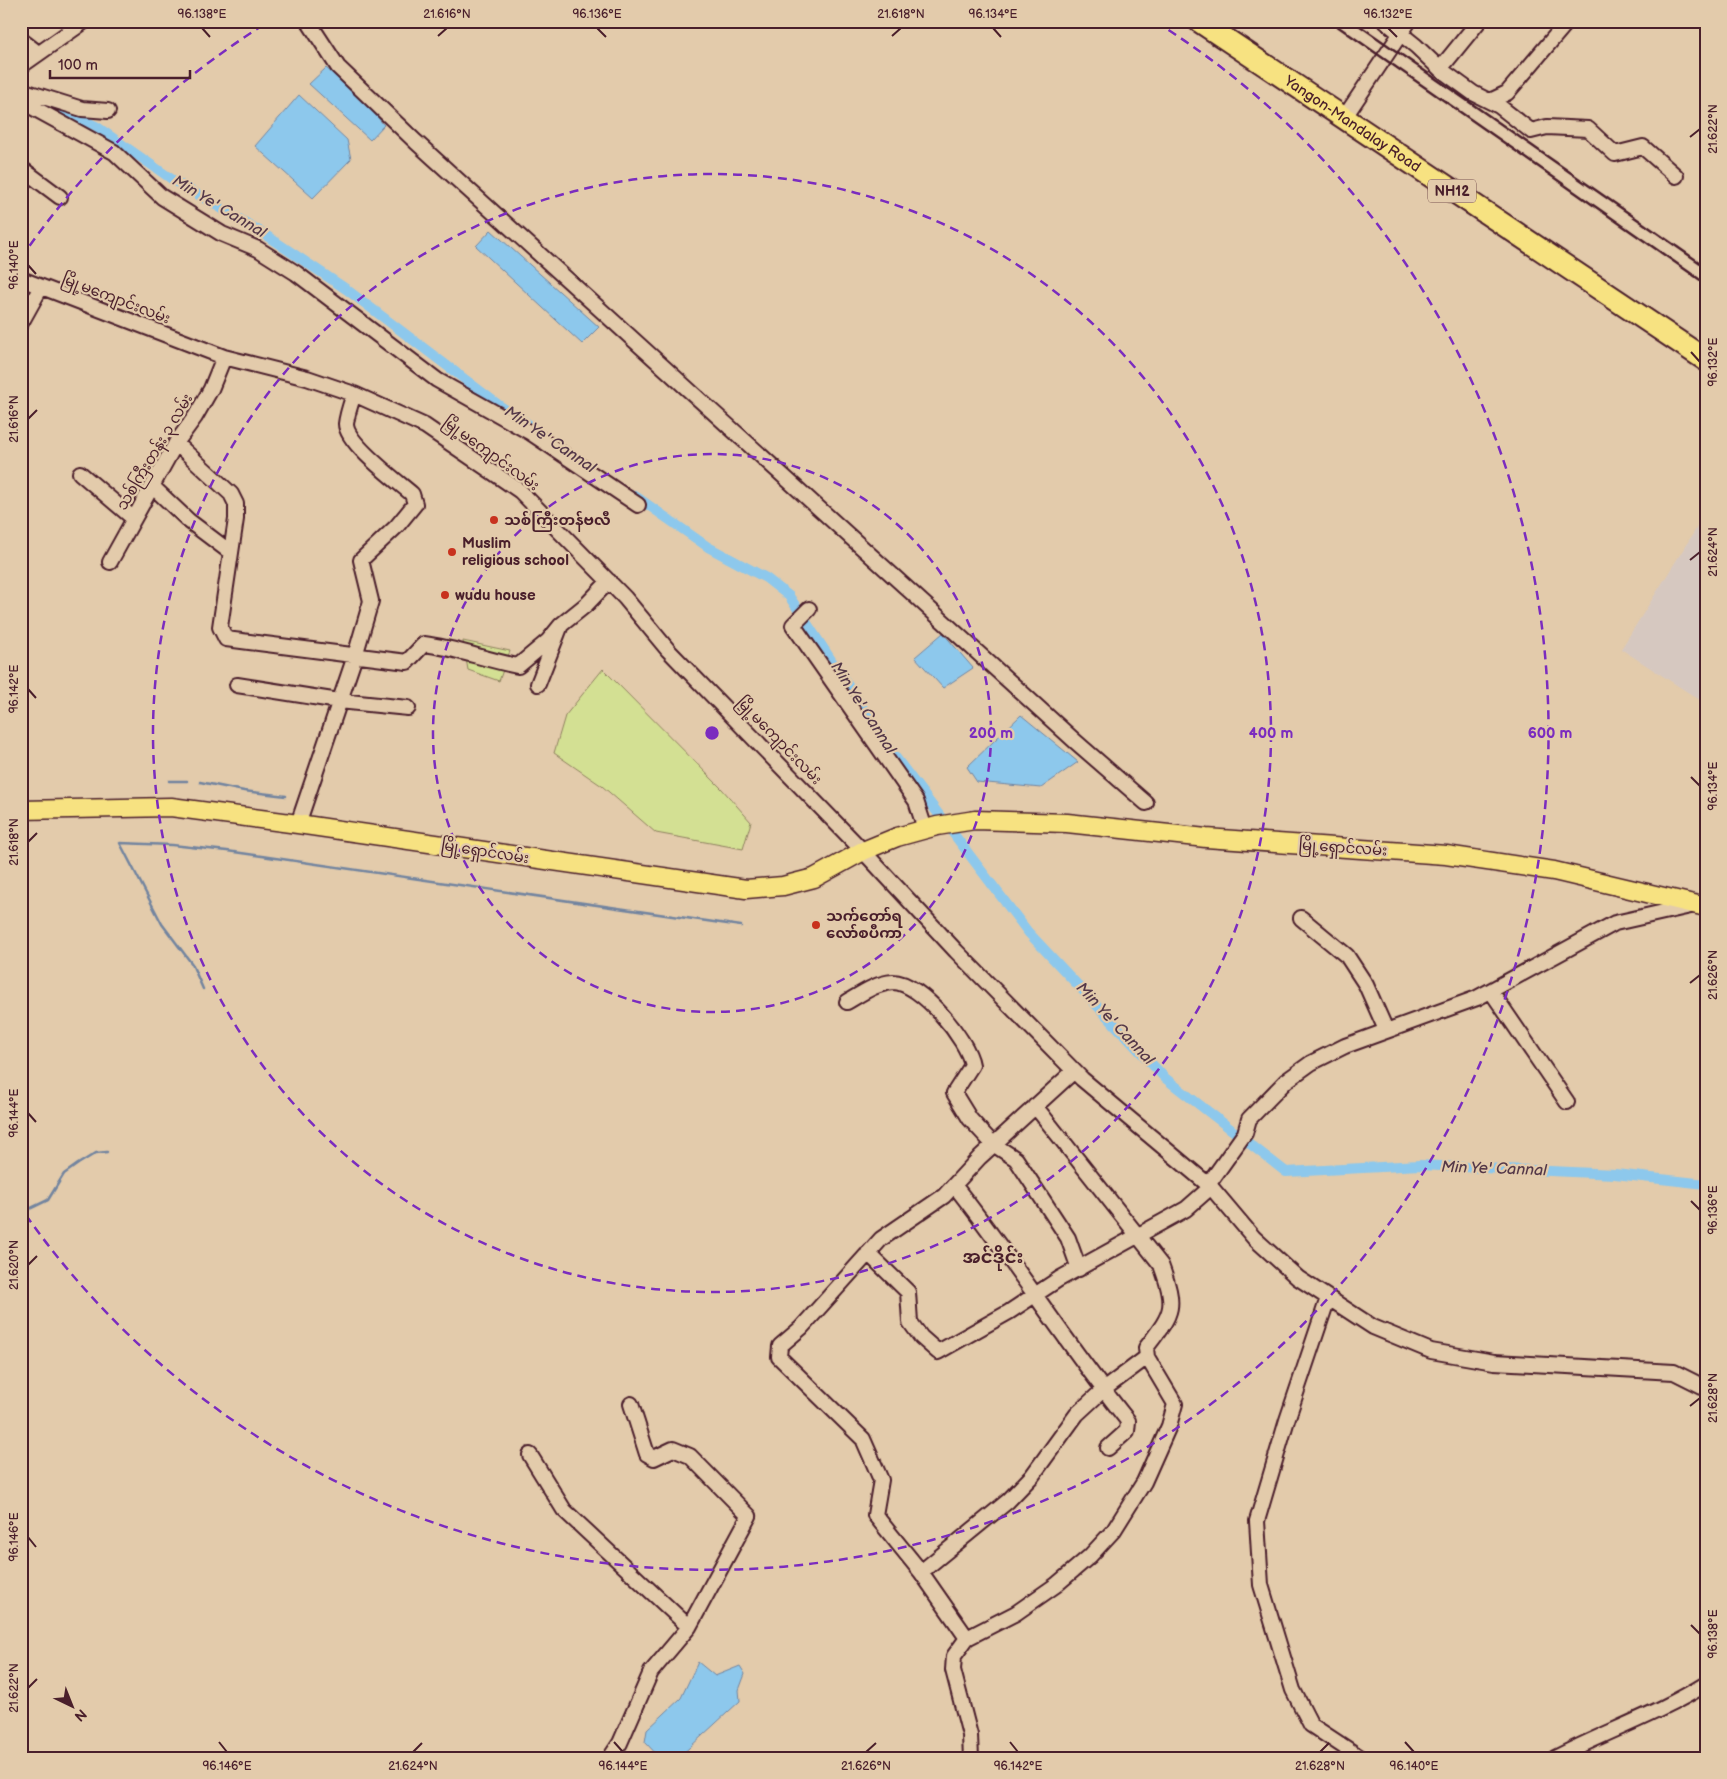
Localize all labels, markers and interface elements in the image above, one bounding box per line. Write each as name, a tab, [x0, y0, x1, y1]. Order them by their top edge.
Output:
text: 96.138°E	[177, 7, 227, 22]
text: 21.616°N	[423, 7, 471, 22]
text: 96.136°E	[572, 7, 622, 22]
text: 21.618°N	[877, 7, 925, 22]
text: 96.134°E	[969, 7, 1018, 22]
text: 96.132°E	[1364, 7, 1412, 22]
scale bar	[50, 48, 190, 80]
text: 100 m	[58, 56, 98, 75]
street label: Yangon-Mandalay Road	[1280, 71, 1425, 176]
text: 21.622°N	[1706, 104, 1721, 154]
water label: Min Ye' Cannal	[169, 172, 270, 243]
road number: NH12	[1428, 180, 1476, 202]
text: 96.140°E	[7, 240, 22, 290]
street label: မြို့မကျောင်းလမ်း	[58, 269, 173, 330]
text: 96.132°E	[1706, 338, 1721, 386]
street label: သစ်ကြီးတန်း ၃ လမ်း	[112, 390, 199, 515]
text: 21.616°N	[7, 395, 22, 443]
water label: Min Ye' Cannal	[501, 403, 600, 478]
street label: မြို့မကျောင်းလမ်း	[438, 412, 544, 497]
place label: သစ်ကြီးတန်ဗလီ	[504, 510, 611, 532]
marker: သစ်ကြီးတန်ဗလီ	[488, 514, 500, 526]
text: 21.624°N	[1706, 527, 1721, 577]
place label: Muslim religious school	[462, 534, 569, 570]
marker: Muslim religious school	[446, 546, 458, 558]
place label: wudu house	[455, 586, 536, 605]
marker: wudu house	[439, 589, 451, 601]
water label: Min Ye' Cannal	[826, 658, 901, 759]
text: 96.142°E	[7, 665, 22, 713]
street label: မြို့မကျောင်းလမ်း	[731, 692, 826, 790]
centre of rings	[703, 724, 721, 742]
text: 200 m	[969, 724, 1013, 743]
text: 400 m	[1249, 724, 1293, 743]
text: 600 m	[1528, 724, 1573, 743]
text: 96.134°E	[1706, 761, 1721, 810]
text: 21.618°N	[7, 818, 22, 866]
street label: မြို့ရှောင်လမ်း	[1298, 834, 1388, 863]
street label: မြို့ရှောင်လမ်း	[439, 835, 531, 870]
place label: သက်တော်ရ လော်စပီကာ	[826, 906, 903, 943]
marker: သက်တော်ရ လော်စပီကာ	[810, 919, 822, 931]
text: 21.626°N	[1706, 950, 1721, 1000]
water label: Min Ye' Cannal	[1072, 979, 1159, 1070]
text: 96.144°E	[7, 1088, 22, 1137]
water label: Min Ye' Cannal	[1441, 1158, 1549, 1180]
text: 96.136°E	[1706, 1185, 1721, 1235]
text: 21.620°N	[7, 1240, 22, 1290]
district label: အင်ဒိုင်း	[963, 1245, 1023, 1271]
text: 21.628°N	[1706, 1373, 1721, 1423]
text: 96.146°E	[7, 1512, 22, 1562]
text: 96.138°E	[1706, 1609, 1721, 1659]
text: 21.622°N	[7, 1663, 22, 1713]
north arrow	[48, 1682, 98, 1732]
text: N	[71, 1705, 90, 1725]
text: 96.146°E	[202, 1759, 252, 1774]
text: 21.624°N	[388, 1759, 438, 1774]
text: 96.144°E	[599, 1759, 648, 1774]
text: 21.626°N	[841, 1759, 891, 1774]
text: 96.142°E	[994, 1759, 1042, 1774]
text: 21.628°N	[1295, 1759, 1345, 1774]
text: 96.140°E	[1389, 1759, 1439, 1774]

